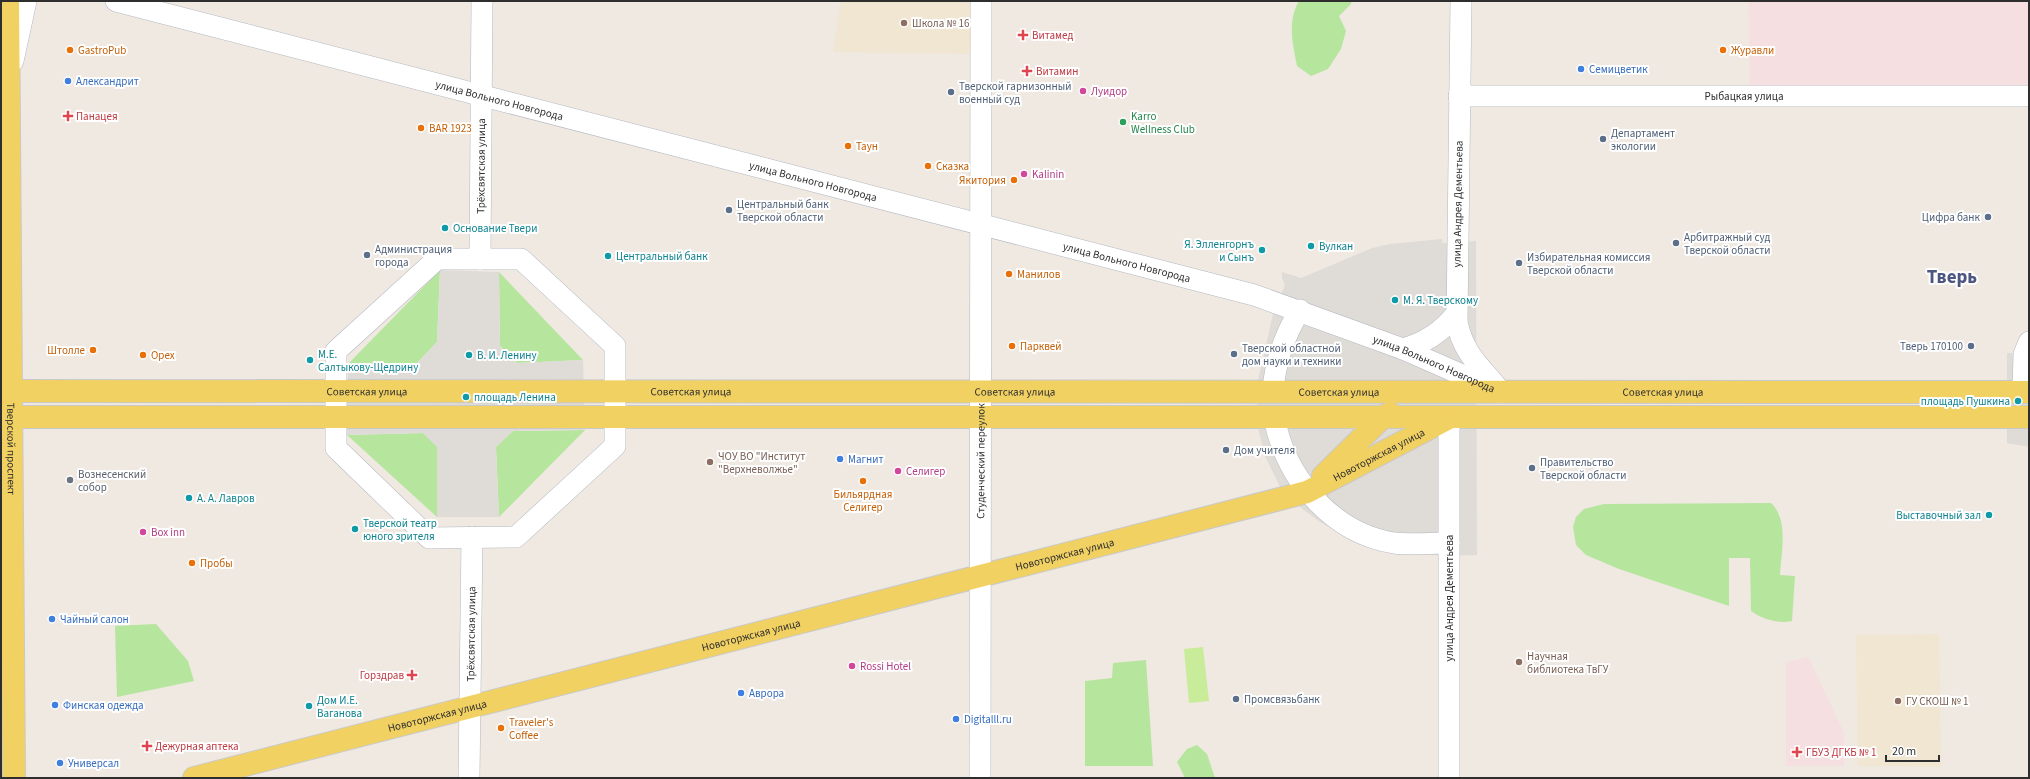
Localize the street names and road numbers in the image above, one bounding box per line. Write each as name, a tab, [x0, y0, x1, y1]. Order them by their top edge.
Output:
street label: улица Вольного Новгорода	[434, 76, 565, 124]
street label: Рыбацкая улица	[1705, 89, 1783, 104]
street label: Трёхсвятская улица	[473, 118, 489, 214]
street label: улица Андрея Дементьева	[1449, 140, 1467, 268]
street label: улица Вольного Новгорода	[748, 157, 879, 205]
street label: улица Вольного Новгорода	[1061, 238, 1192, 286]
street label: улица Вольного Новгорода	[1371, 331, 1497, 396]
street label: Советская улица	[327, 384, 407, 399]
street label: Советская улица	[651, 384, 731, 399]
street label: Советская улица	[975, 384, 1055, 399]
street label: Советская улица	[1299, 384, 1379, 399]
street label: Советская улица	[1623, 384, 1703, 399]
street label: Тверской проспект	[4, 403, 19, 495]
street label: Студенческий переулок	[973, 403, 988, 519]
street label: Новоторжская улица	[1330, 424, 1427, 485]
street label: Новоторжская улица	[1014, 534, 1116, 574]
street label: улица Андрея Дементьева	[1442, 535, 1457, 661]
street label: Трёхсвятская улица	[463, 586, 479, 682]
street label: Новоторжская улица	[700, 615, 802, 655]
street label: Новоторжская улица	[386, 696, 488, 735]

